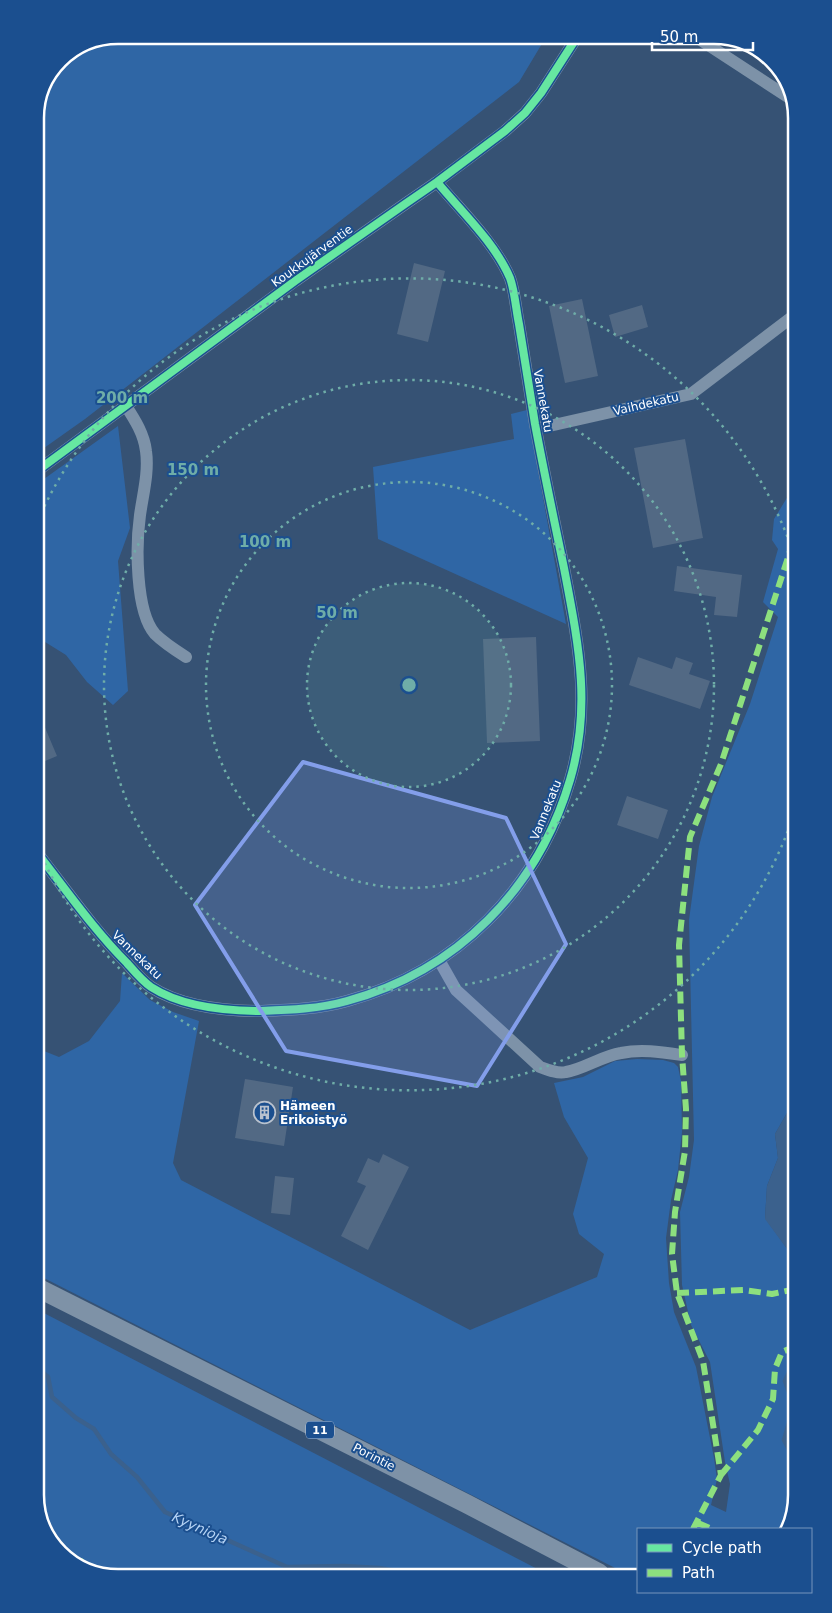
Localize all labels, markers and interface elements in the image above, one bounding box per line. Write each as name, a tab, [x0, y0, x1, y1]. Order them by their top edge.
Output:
scale bar	[652, 20, 753, 52]
text: 50 m	[660, 28, 698, 46]
street label: Koukkujärventie	[269, 222, 355, 290]
street label: Vannekatu	[531, 368, 555, 434]
text: 200 m	[96, 389, 148, 407]
street label: Vaihdekatu	[612, 390, 680, 418]
text: 150 m	[167, 461, 219, 479]
text: 100 m	[239, 533, 291, 551]
text: 50 m	[316, 604, 358, 622]
centre of rings	[400, 676, 418, 694]
street label: Vannekatu	[528, 778, 564, 842]
street label: Vannekatu	[109, 928, 165, 982]
place label: Hämeen Erikoistyö	[280, 1099, 347, 1127]
building icon: Hämeen Erikoistyö	[252, 1101, 276, 1125]
road number: 11	[306, 1422, 334, 1438]
street label: Porintie	[351, 1440, 397, 1474]
water label: Kyynioja	[170, 1509, 230, 1547]
legend	[637, 1528, 812, 1593]
text: Cycle path	[682, 1539, 762, 1557]
text: Path	[682, 1564, 715, 1582]

